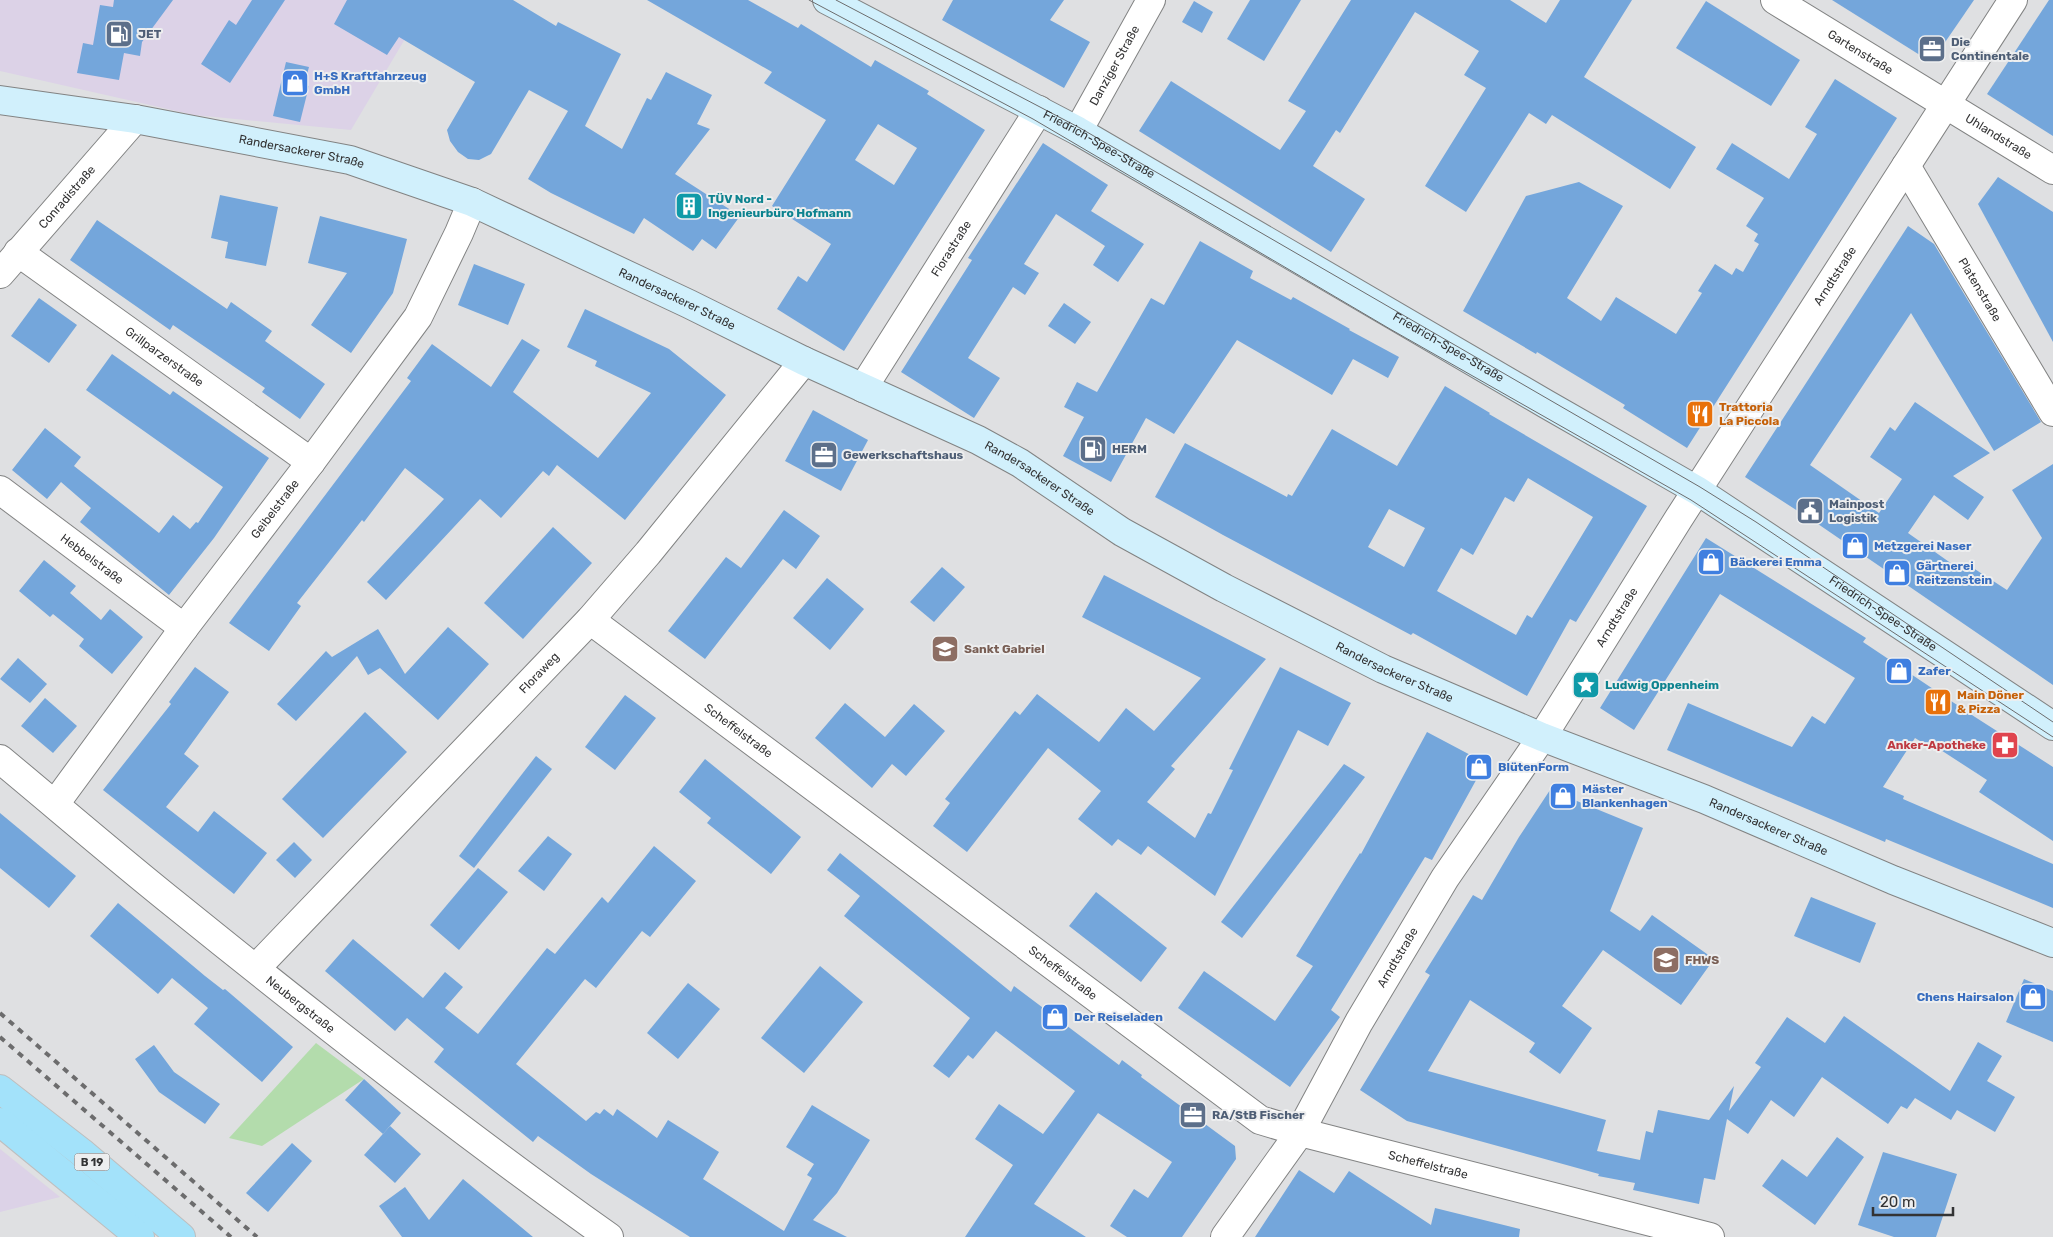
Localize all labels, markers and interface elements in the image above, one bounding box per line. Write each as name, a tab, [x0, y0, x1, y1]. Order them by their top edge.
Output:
fuel station icon: JET	[104, 19, 134, 49]
street label: Danziger Straße	[1087, 23, 1143, 108]
place label: JET	[138, 27, 162, 41]
street label: Gartenstraße	[1825, 27, 1896, 78]
office icon: Die Continentale	[1917, 34, 1947, 64]
place label: Die Continentale	[1951, 35, 2029, 63]
shop icon: H+S Kraftfahrzeug GmbH	[280, 68, 310, 98]
place label: H+S Kraftfahrzeug GmbH	[314, 69, 427, 97]
street label: Friedrich-Spee-Straße	[1041, 107, 1158, 181]
street label: Uhlandstraße	[1963, 111, 2035, 162]
street label: Randersackerer Straße	[238, 132, 366, 171]
street label: Conradistraße	[36, 162, 98, 231]
building icon: TÜV Nord - Ingenieurbüro Hofmann	[674, 191, 704, 221]
place label: TÜV Nord - Ingenieurbüro Hofmann	[708, 192, 852, 220]
street label: Florastraße	[928, 218, 974, 279]
street label: Arndtstraße	[1811, 244, 1859, 308]
street label: Platenstraße	[1955, 255, 2004, 324]
street label: Randersackerer Straße	[616, 265, 738, 333]
street label: Friedrich-Spee-Straße	[1391, 309, 1507, 385]
street label: Grillparzerstraße	[122, 324, 206, 390]
restaurant icon: Trattoria La Piccola	[1685, 399, 1715, 429]
place label: Trattoria La Piccola	[1719, 400, 1779, 428]
fuel station icon: HERM	[1078, 434, 1108, 464]
street label: Randersackerer Straße	[982, 438, 1097, 519]
office icon: Gewerkschaftshaus	[809, 440, 839, 470]
place label: HERM	[1112, 442, 1147, 456]
place label: Gewerkschaftshaus	[843, 448, 964, 462]
street label: Geibelstraße	[248, 477, 302, 541]
public building icon: Mainpost Logistik	[1795, 496, 1825, 526]
place label: Mainpost Logistik	[1829, 497, 1885, 525]
street label: Hebbelstraße	[58, 531, 126, 587]
shop icon: Metzgerei Naser	[1840, 531, 1870, 561]
place label: Metzgerei Naser	[1874, 539, 1972, 553]
shop icon: Bäckerei Emma	[1696, 547, 1726, 577]
place label: Bäckerei Emma	[1730, 555, 1822, 569]
shop icon: Gärtnerei Reitzenstein	[1882, 558, 1912, 588]
place label: Gärtnerei Reitzenstein	[1916, 559, 1993, 587]
street label: Friedrich-Spee-Straße	[1827, 573, 1940, 654]
street label: Arndtstraße	[1593, 585, 1641, 650]
school or university icon: Sankt Gabriel	[930, 634, 960, 664]
street label: Randersackerer Straße	[1333, 639, 1455, 705]
place label: Sankt Gabriel	[964, 642, 1045, 656]
street label: Floraweg	[516, 650, 562, 696]
shop icon: Zafer	[1884, 656, 1914, 686]
place label: Zafer	[1918, 664, 1951, 678]
place icon: Ludwig Oppenheim	[1571, 670, 1601, 700]
place label: Ludwig Oppenheim	[1605, 678, 1719, 692]
restaurant icon: Main Döner & Pizza	[1923, 687, 1953, 717]
place label: Main Döner & Pizza	[1957, 688, 2024, 716]
street label: Scheffelstraße	[701, 701, 775, 761]
pharmacy icon: Anker-Apotheke	[1990, 730, 2020, 760]
place label: Anker-Apotheke	[1887, 738, 1986, 752]
shop icon: BlütenForm	[1464, 752, 1494, 782]
place label: BlütenForm	[1498, 760, 1569, 774]
shop icon: Mäster Blankenhagen	[1548, 781, 1578, 811]
place label: Mäster Blankenhagen	[1582, 782, 1668, 810]
street label: Randersackerer Straße	[1707, 795, 1830, 858]
street label: Arndtstraße	[1374, 925, 1421, 990]
street label: Scheffelstraße	[1026, 943, 1100, 1003]
school or university icon: FHWS	[1651, 945, 1681, 975]
place label: FHWS	[1685, 953, 1719, 967]
street label: Neubergstraße	[263, 973, 338, 1036]
shop icon: Chens Hairsalon	[2018, 982, 2048, 1012]
place label: Chens Hairsalon	[1917, 990, 2014, 1004]
shop icon: Der Reiseladen	[1040, 1002, 1070, 1032]
place label: Der Reiseladen	[1074, 1010, 1163, 1024]
office icon: RA/StB Fischer	[1178, 1100, 1208, 1130]
place label: RA/StB Fischer	[1212, 1108, 1305, 1122]
street label: Scheffelstraße	[1387, 1148, 1470, 1182]
road number: B 19	[74, 1154, 110, 1170]
scale bar	[1873, 1184, 1953, 1216]
text: 20 m	[1880, 1193, 1915, 1211]

